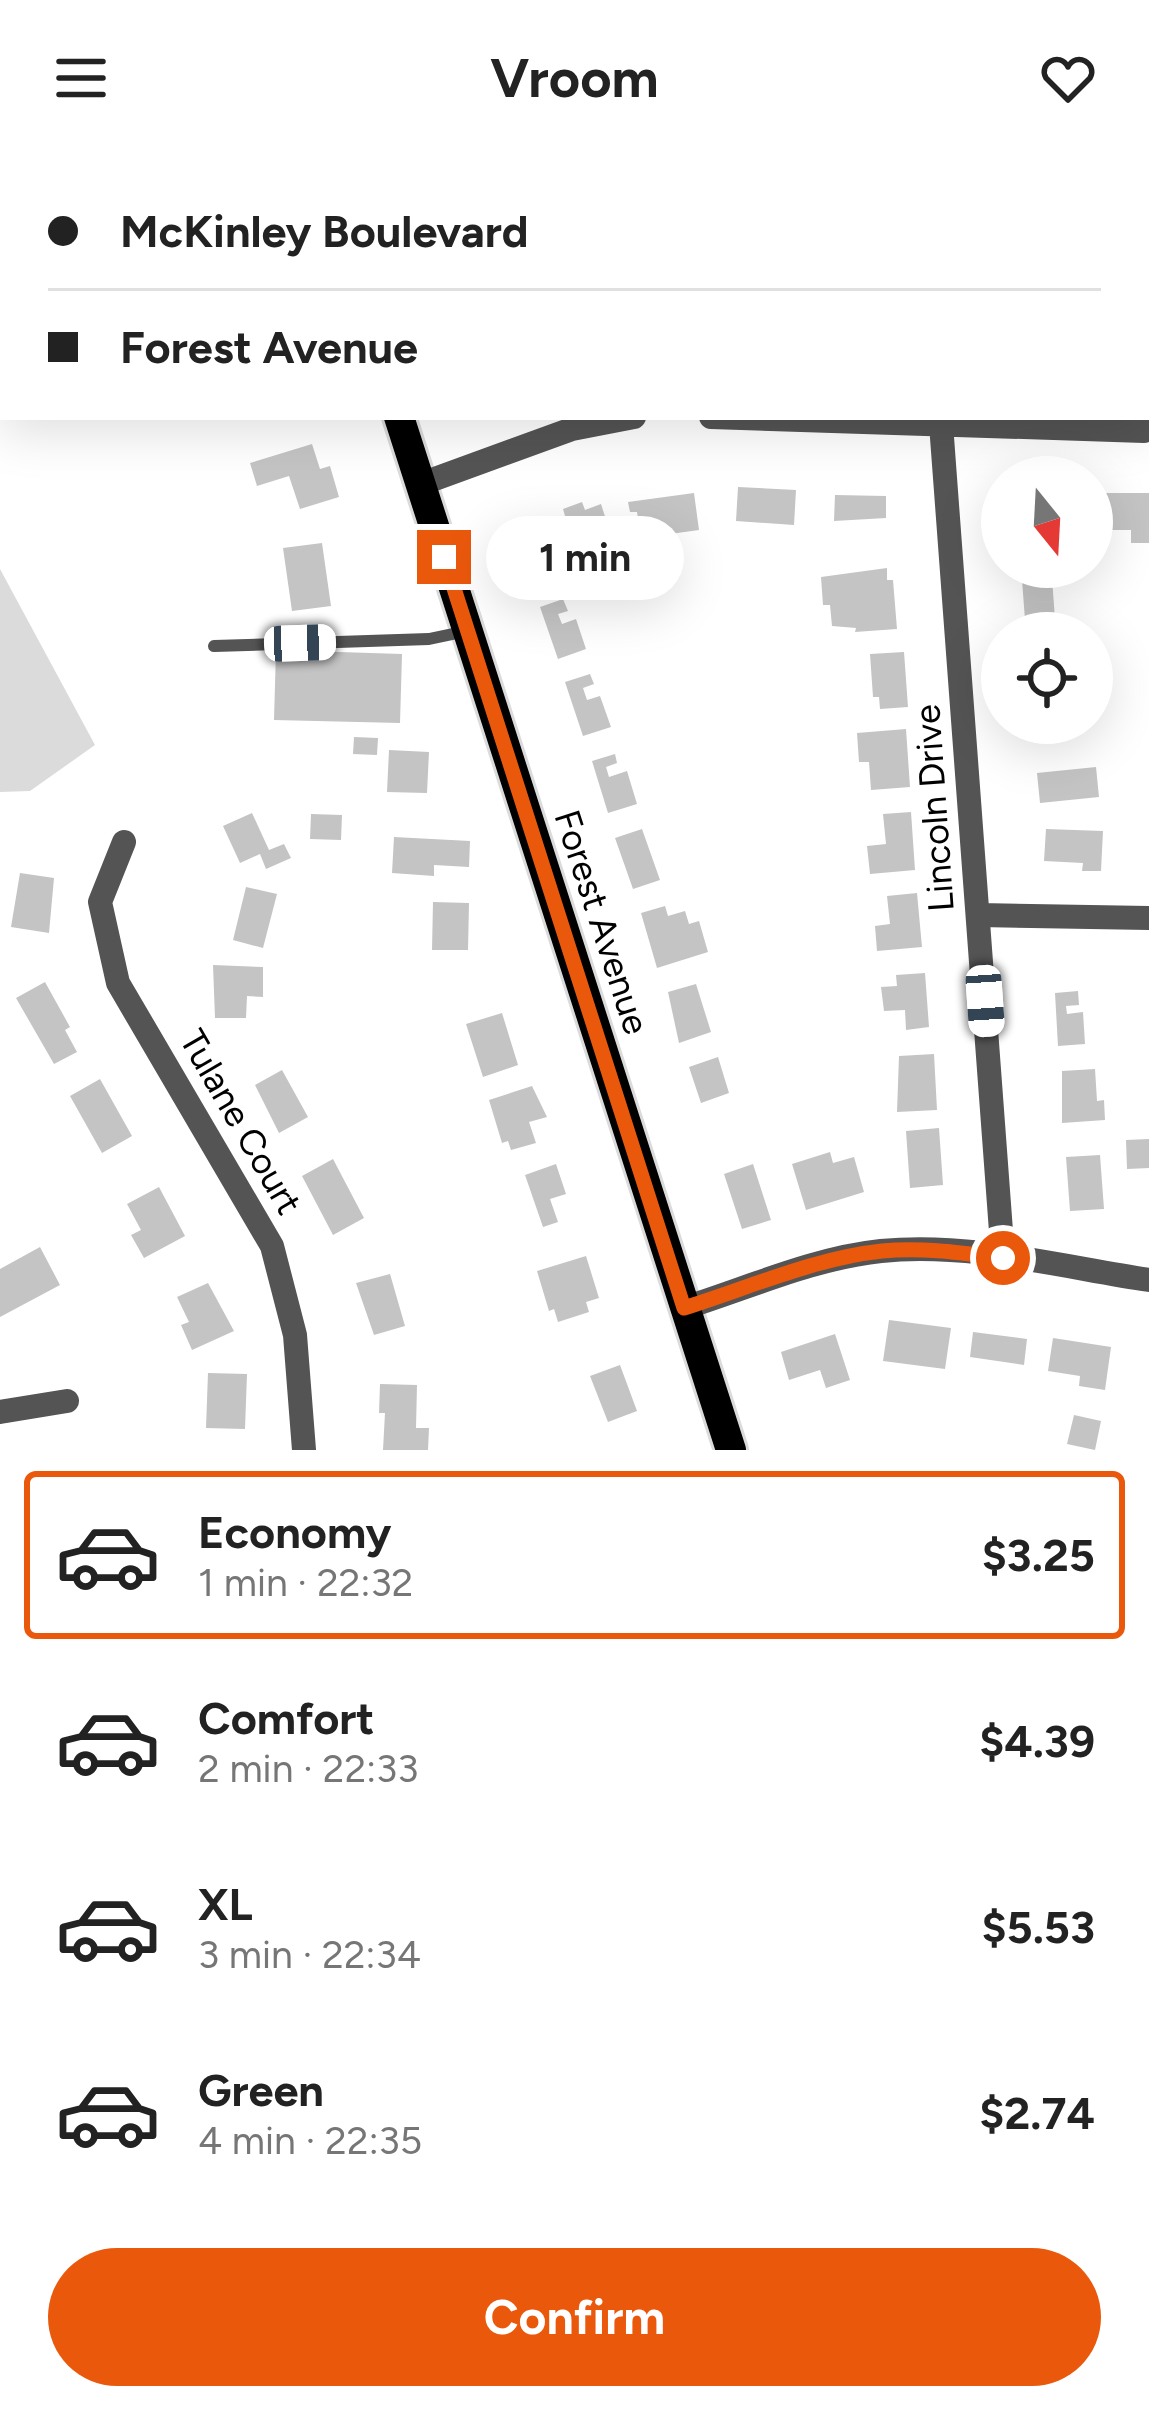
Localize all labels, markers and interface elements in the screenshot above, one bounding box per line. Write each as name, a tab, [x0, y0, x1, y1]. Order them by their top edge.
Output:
icon: menu	[48, 45, 114, 111]
icon: heart	[1035, 45, 1101, 111]
text: Vroom	[490, 46, 659, 111]
text: McKinley Boulevard	[120, 204, 528, 258]
text: Forest Avenue	[120, 320, 418, 374]
north arrow	[981, 456, 1113, 588]
map controls	[981, 456, 1113, 744]
callout: 1 min	[486, 515, 684, 599]
route end	[417, 530, 471, 584]
text: 1 min	[539, 534, 631, 581]
button: locate	[981, 612, 1113, 744]
car	[263, 624, 337, 662]
street label: Lincoln Drive	[905, 703, 963, 913]
street label: Forest Avenue	[546, 805, 658, 1039]
car	[965, 964, 1005, 1038]
street label: Tulane Court	[171, 1022, 311, 1222]
route start	[976, 1231, 1030, 1285]
icon: car	[54, 1501, 162, 1609]
text: Economy	[198, 1505, 391, 1559]
text: $3.25	[982, 1528, 1095, 1582]
text: 1 min · 22:32	[198, 1559, 413, 1606]
icon: car	[54, 1687, 162, 1795]
text: Comfort	[198, 1691, 374, 1745]
text: $4.39	[979, 1714, 1095, 1768]
text: 2 min · 22:33	[198, 1745, 419, 1792]
icon: car	[54, 1873, 162, 1981]
text: XL	[198, 1877, 253, 1931]
text: $5.53	[982, 1900, 1095, 1954]
text: 3 min · 22:34	[198, 1931, 421, 1978]
icon: car	[54, 2059, 162, 2167]
text: Green	[198, 2063, 324, 2117]
text: $2.74	[979, 2086, 1095, 2140]
text: 4 min · 22:35	[198, 2117, 422, 2164]
button: Confirm	[48, 2248, 1101, 2386]

